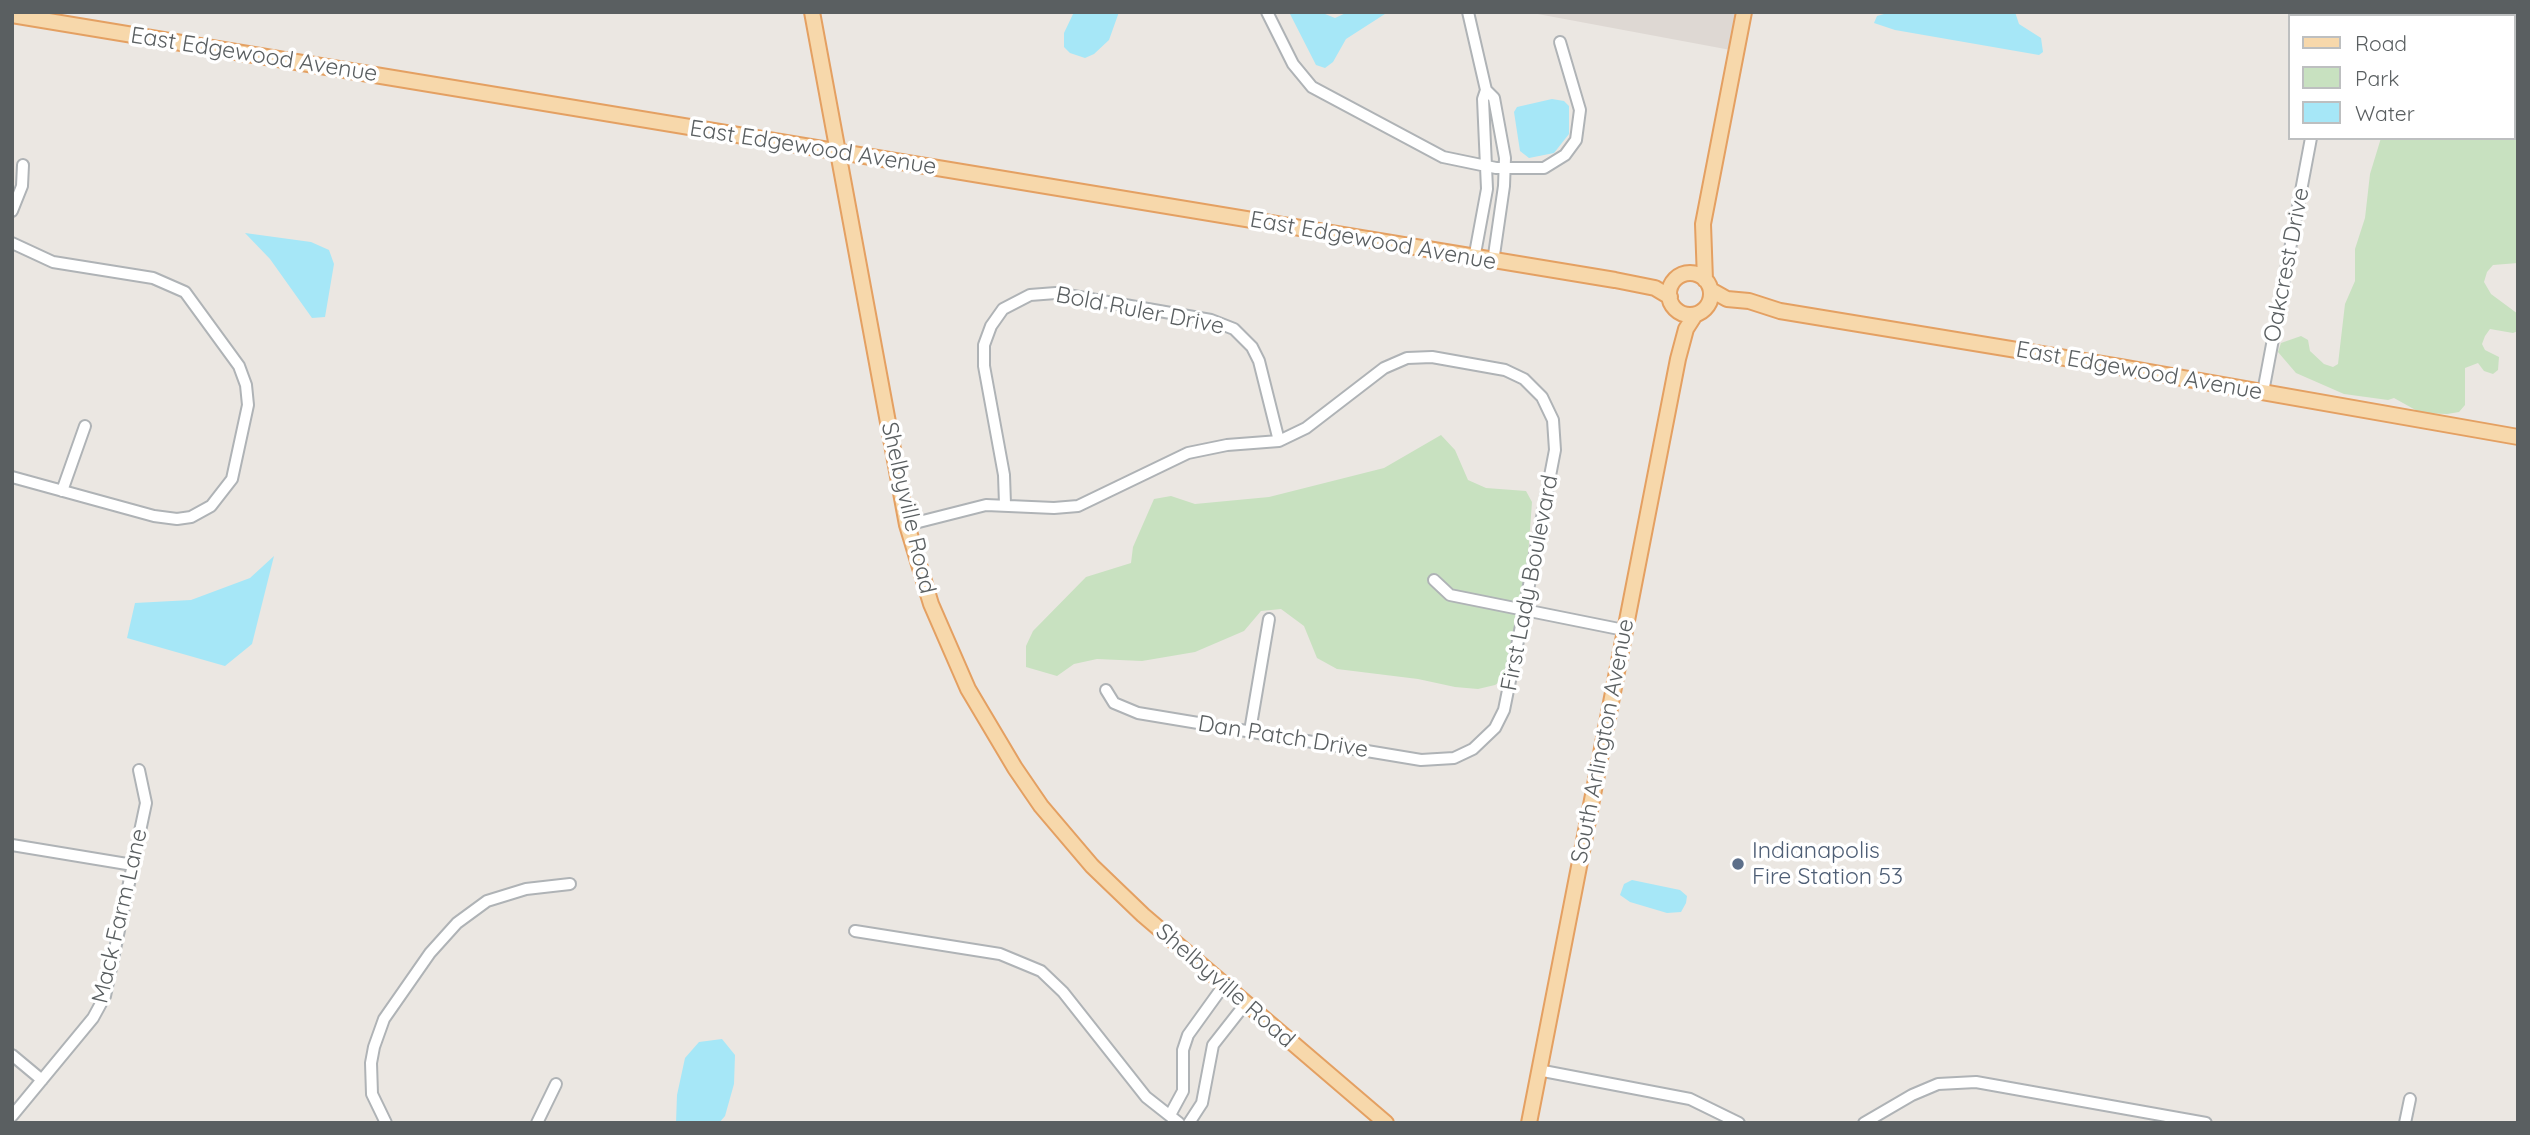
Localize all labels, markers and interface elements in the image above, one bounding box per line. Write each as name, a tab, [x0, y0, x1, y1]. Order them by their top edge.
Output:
legend	[2288, 14, 2516, 140]
street label: East Edgewood Avenue	[129, 22, 379, 88]
text: Road	[2355, 30, 2407, 56]
text: Park	[2355, 65, 2399, 91]
text: Water	[2355, 100, 2415, 126]
street label: East Edgewood Avenue	[688, 115, 938, 181]
street label: Oakcrest Drive	[2258, 185, 2316, 345]
street label: East Edgewood Avenue	[1248, 206, 1498, 276]
street label: Bold Ruler Drive	[1053, 281, 1227, 341]
street label: East Edgewood Avenue	[2014, 336, 2264, 406]
street label: Shelbyville Road	[875, 420, 941, 596]
street label: First Lady Boulevard	[1496, 473, 1564, 693]
street label: South Arlington Avenue	[1566, 616, 1640, 866]
street label: Dan Patch Drive	[1196, 710, 1370, 764]
street label: Mack Farm Lane	[86, 826, 154, 1006]
place label: Indianapolis Fire Station 53	[1752, 837, 1903, 891]
marker: Indianapolis Fire Station 53	[1730, 856, 1746, 872]
street label: Shelbyville Road	[1150, 918, 1300, 1054]

